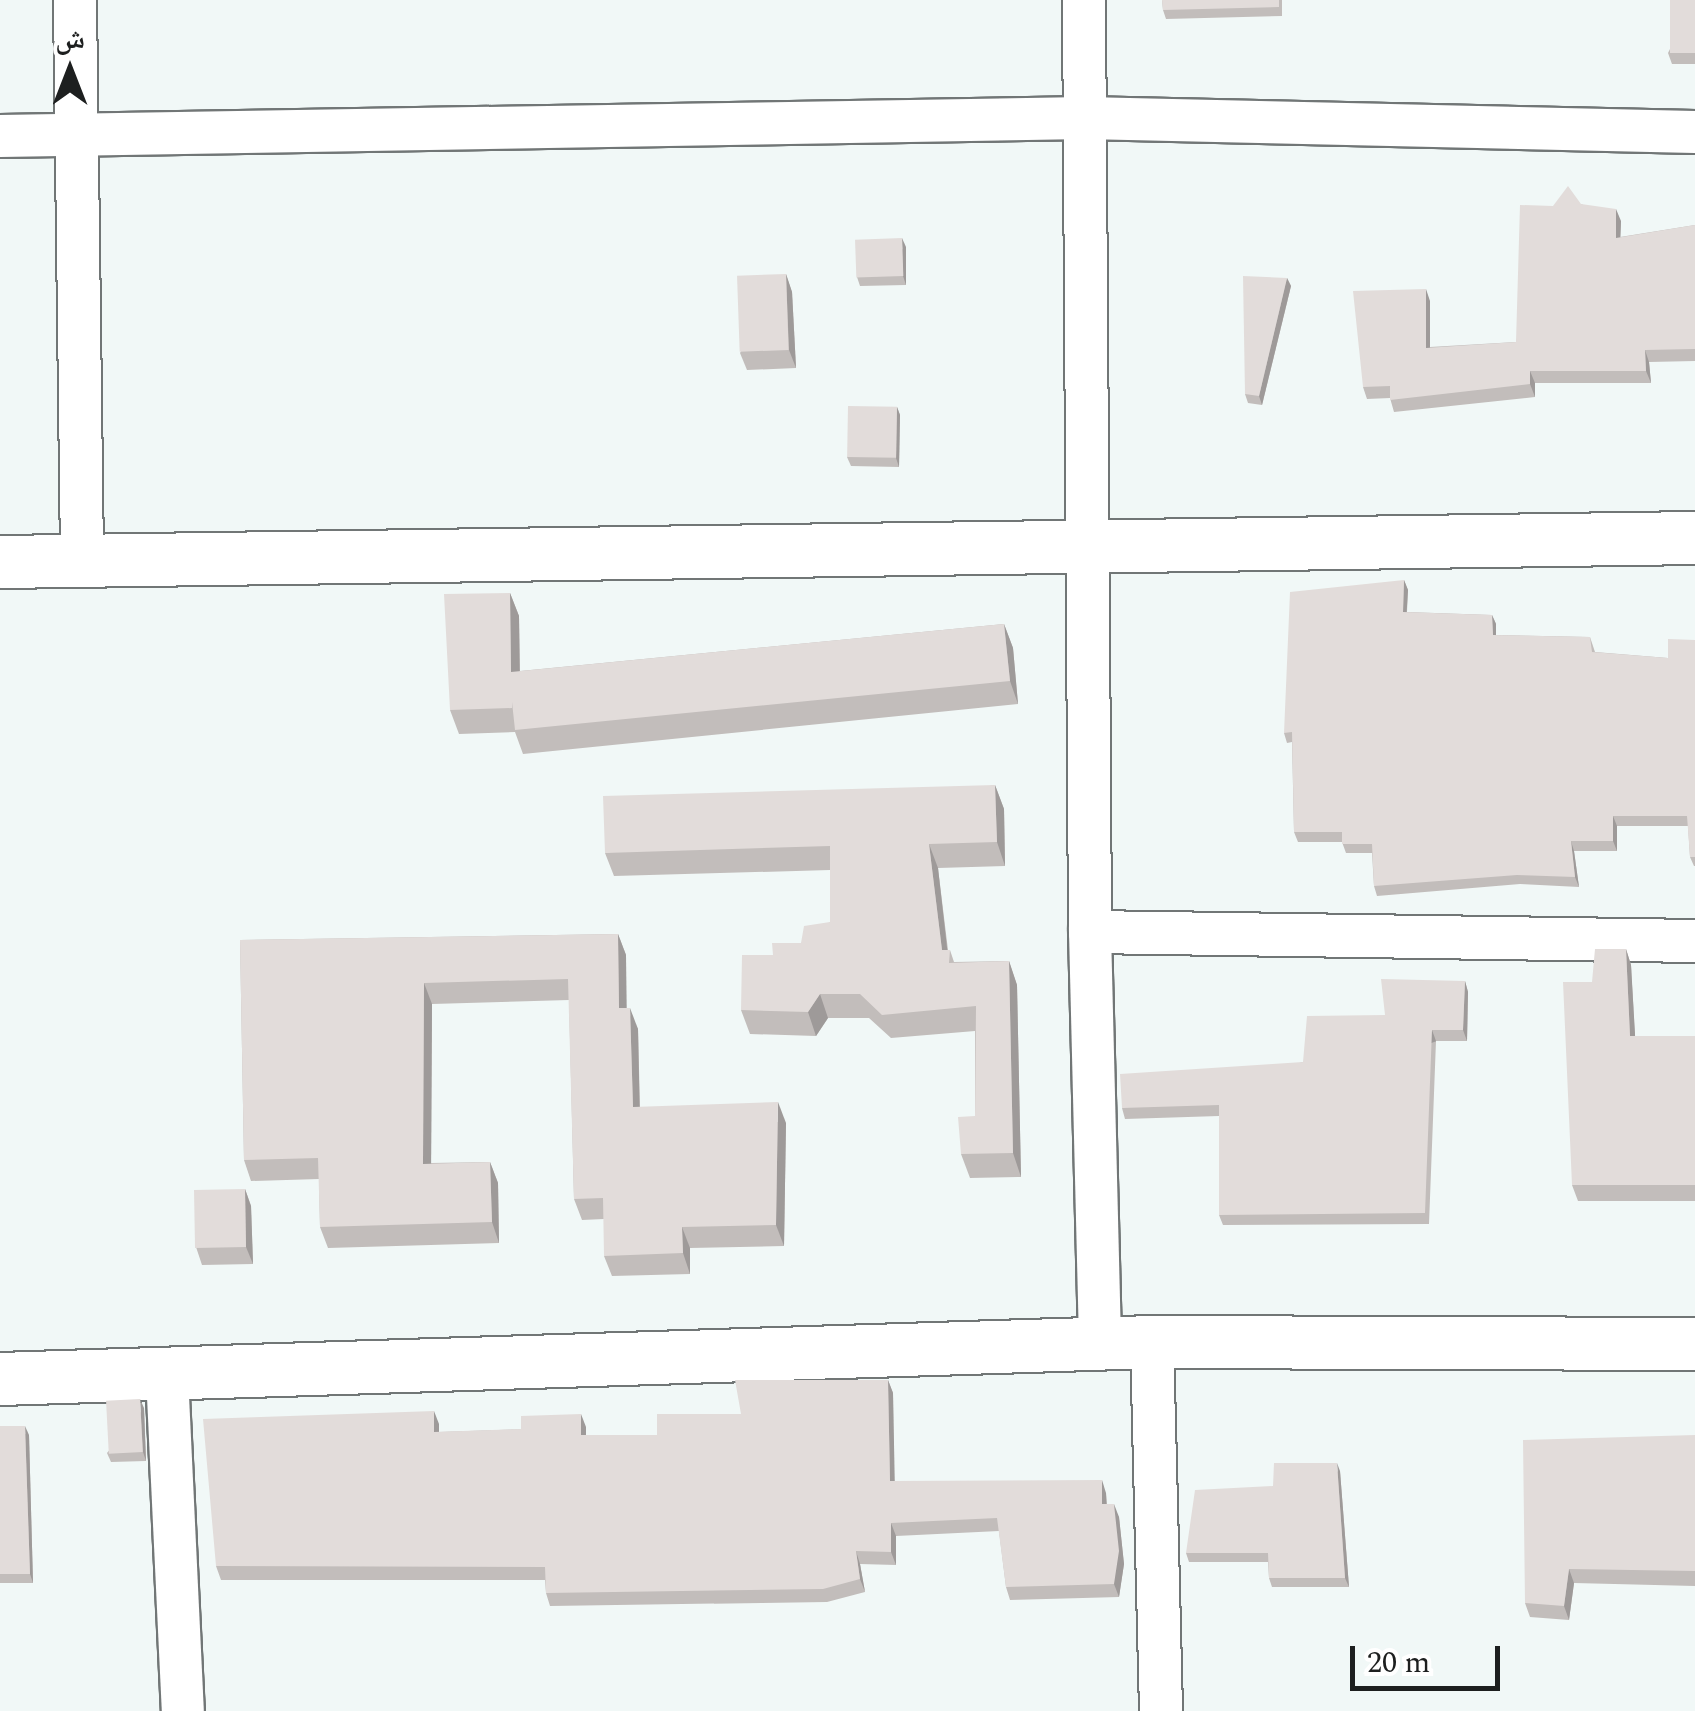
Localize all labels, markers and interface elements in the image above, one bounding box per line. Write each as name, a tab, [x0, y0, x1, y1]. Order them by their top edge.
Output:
text: ش	[55, 18, 85, 61]
north arrow	[20, 20, 120, 120]
scale bar	[1355, 1626, 1505, 1688]
text: 20 m	[1367, 1640, 1430, 1686]

